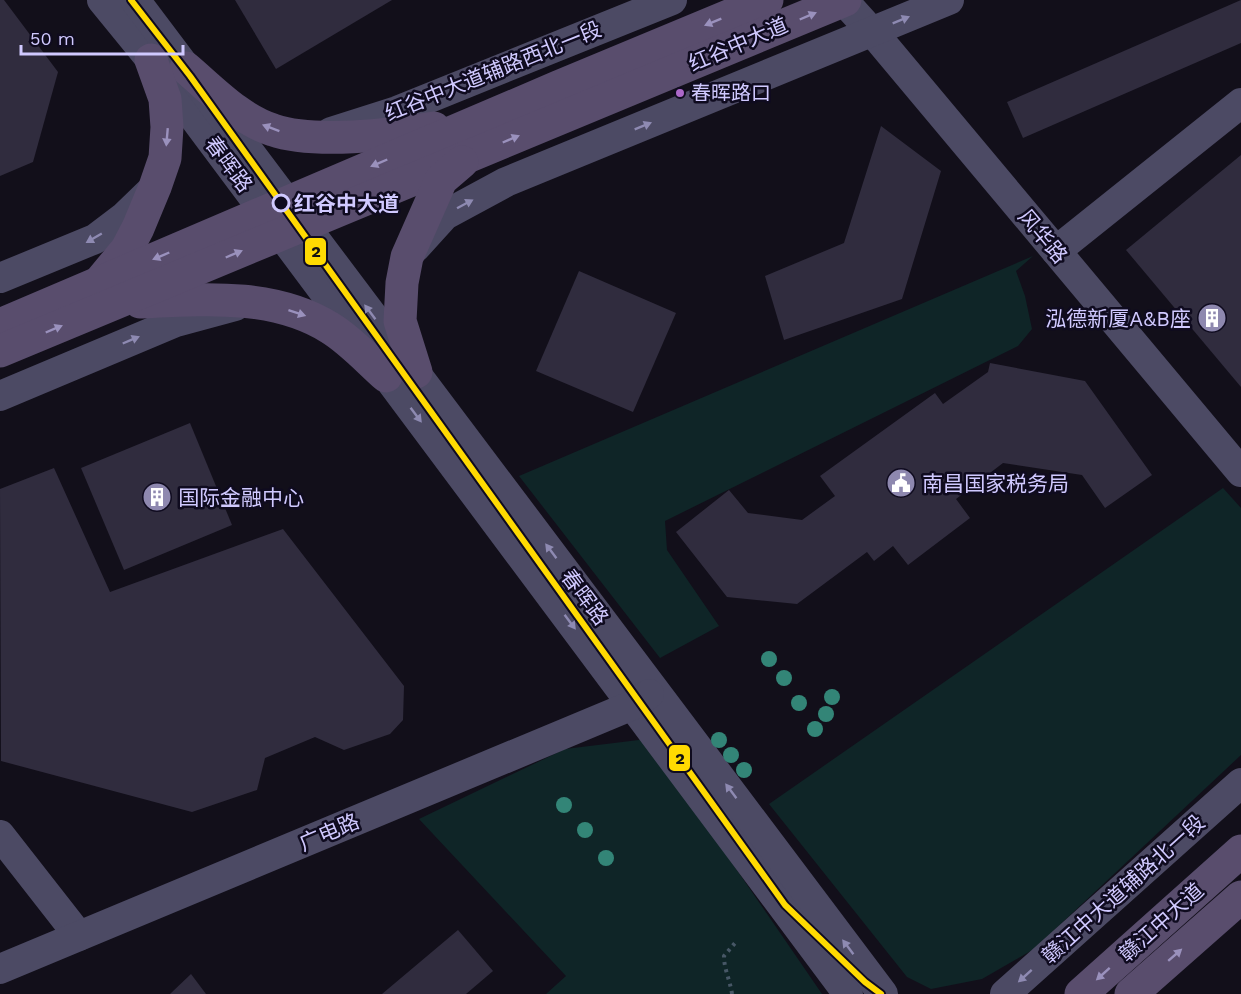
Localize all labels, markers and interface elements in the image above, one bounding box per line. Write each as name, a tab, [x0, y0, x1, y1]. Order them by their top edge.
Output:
one-way arrow	[799, 11, 817, 21]
street label: 红谷中大道	[685, 12, 791, 76]
one-way arrow	[893, 15, 911, 25]
street label: 红谷中大道辅路西北一段	[381, 16, 605, 126]
one-way arrow	[704, 17, 722, 27]
scale bar	[21, 18, 183, 56]
text: 50 m	[30, 28, 75, 49]
place label: 春晖路口	[691, 81, 771, 105]
marker: 春晖路口	[674, 87, 686, 99]
one-way arrow	[634, 121, 652, 130]
one-way arrow	[262, 123, 280, 133]
one-way arrow	[162, 128, 171, 147]
street label: 春晖路	[200, 131, 258, 197]
one-way arrow	[502, 134, 520, 143]
one-way arrow	[369, 158, 387, 168]
place label: 红谷中大道	[294, 191, 399, 216]
marker: 红谷中大道	[272, 194, 290, 212]
one-way arrow	[457, 199, 474, 209]
street label: 风华路	[1013, 204, 1073, 268]
one-way arrow	[86, 232, 102, 243]
line badge: 2	[304, 237, 327, 266]
text: 2	[311, 242, 321, 261]
one-way arrow	[225, 249, 243, 258]
one-way arrow	[151, 251, 169, 261]
building icon: 泓德新厦A&B座	[1196, 302, 1228, 334]
one-way arrow	[365, 304, 377, 319]
place label: 泓德新厦A&B座	[1045, 306, 1191, 331]
one-way arrow	[288, 309, 306, 318]
one-way arrow	[45, 324, 63, 333]
one-way arrow	[123, 335, 141, 345]
one-way arrow	[410, 407, 422, 423]
public building icon: 南昌国家税务局	[885, 467, 917, 499]
place label: 南昌国家税务局	[922, 471, 1069, 496]
building icon: 国际金融中心	[141, 481, 173, 513]
place label: 国际金融中心	[178, 485, 304, 510]
one-way arrow	[545, 544, 557, 559]
street label: 春晖路	[556, 564, 614, 630]
one-way arrow	[564, 613, 576, 629]
line badge: 2	[668, 744, 691, 772]
text: 2	[675, 749, 685, 768]
one-way arrow	[725, 784, 737, 800]
street label: 广电路	[295, 808, 363, 856]
street label: 赣江中大道辅路北一段	[1037, 809, 1209, 969]
street label: 赣江中大道	[1114, 878, 1208, 966]
one-way arrow	[842, 940, 854, 956]
one-way arrow	[1167, 949, 1182, 962]
one-way arrow	[1096, 967, 1111, 980]
one-way arrow	[1018, 969, 1033, 982]

